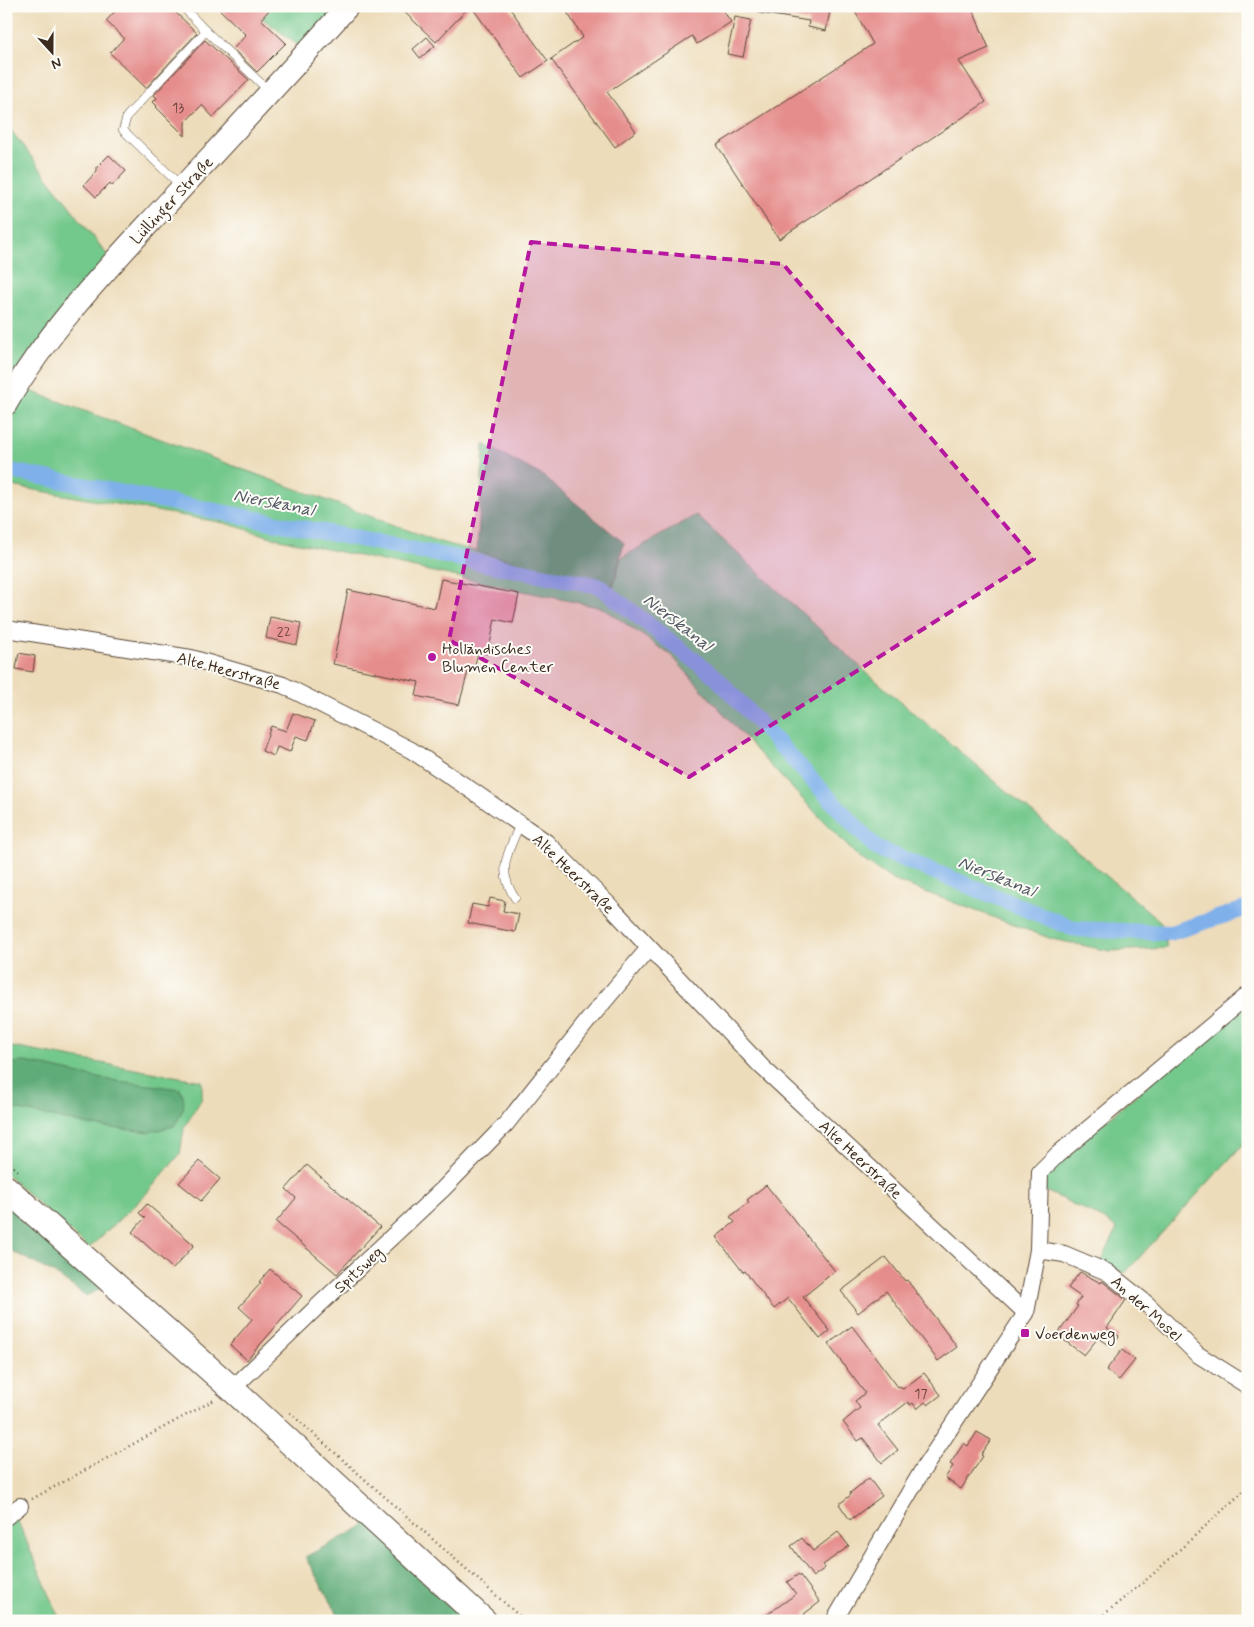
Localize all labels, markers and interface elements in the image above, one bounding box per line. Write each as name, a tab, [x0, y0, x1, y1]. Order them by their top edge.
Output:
north arrow	[28, 28, 78, 78]
text: N	[49, 53, 64, 73]
house number: 13	[172, 99, 184, 117]
street label: Lüllinger Straße	[126, 153, 219, 250]
water label: Nierskanal	[232, 483, 318, 523]
water label: Nierskanal	[638, 588, 719, 659]
house number: 22	[277, 623, 291, 641]
place label: Holländisches Blumen Center	[442, 639, 554, 678]
street label: Alte Heerstraße	[174, 647, 283, 695]
marker: Holländisches Blumen Center	[426, 651, 438, 663]
street label: Alte Heerstraße	[527, 829, 619, 919]
water label: Nierskanal	[954, 851, 1041, 904]
street label: Alte Heerstraße	[814, 1116, 906, 1204]
street label: Spitsweg	[330, 1242, 389, 1299]
street label: An der Mosel	[1106, 1272, 1186, 1347]
place label: Voerdenweg	[1035, 1324, 1116, 1346]
marker: Voerdenweg	[1019, 1327, 1031, 1339]
house number: 17	[914, 1385, 928, 1403]

